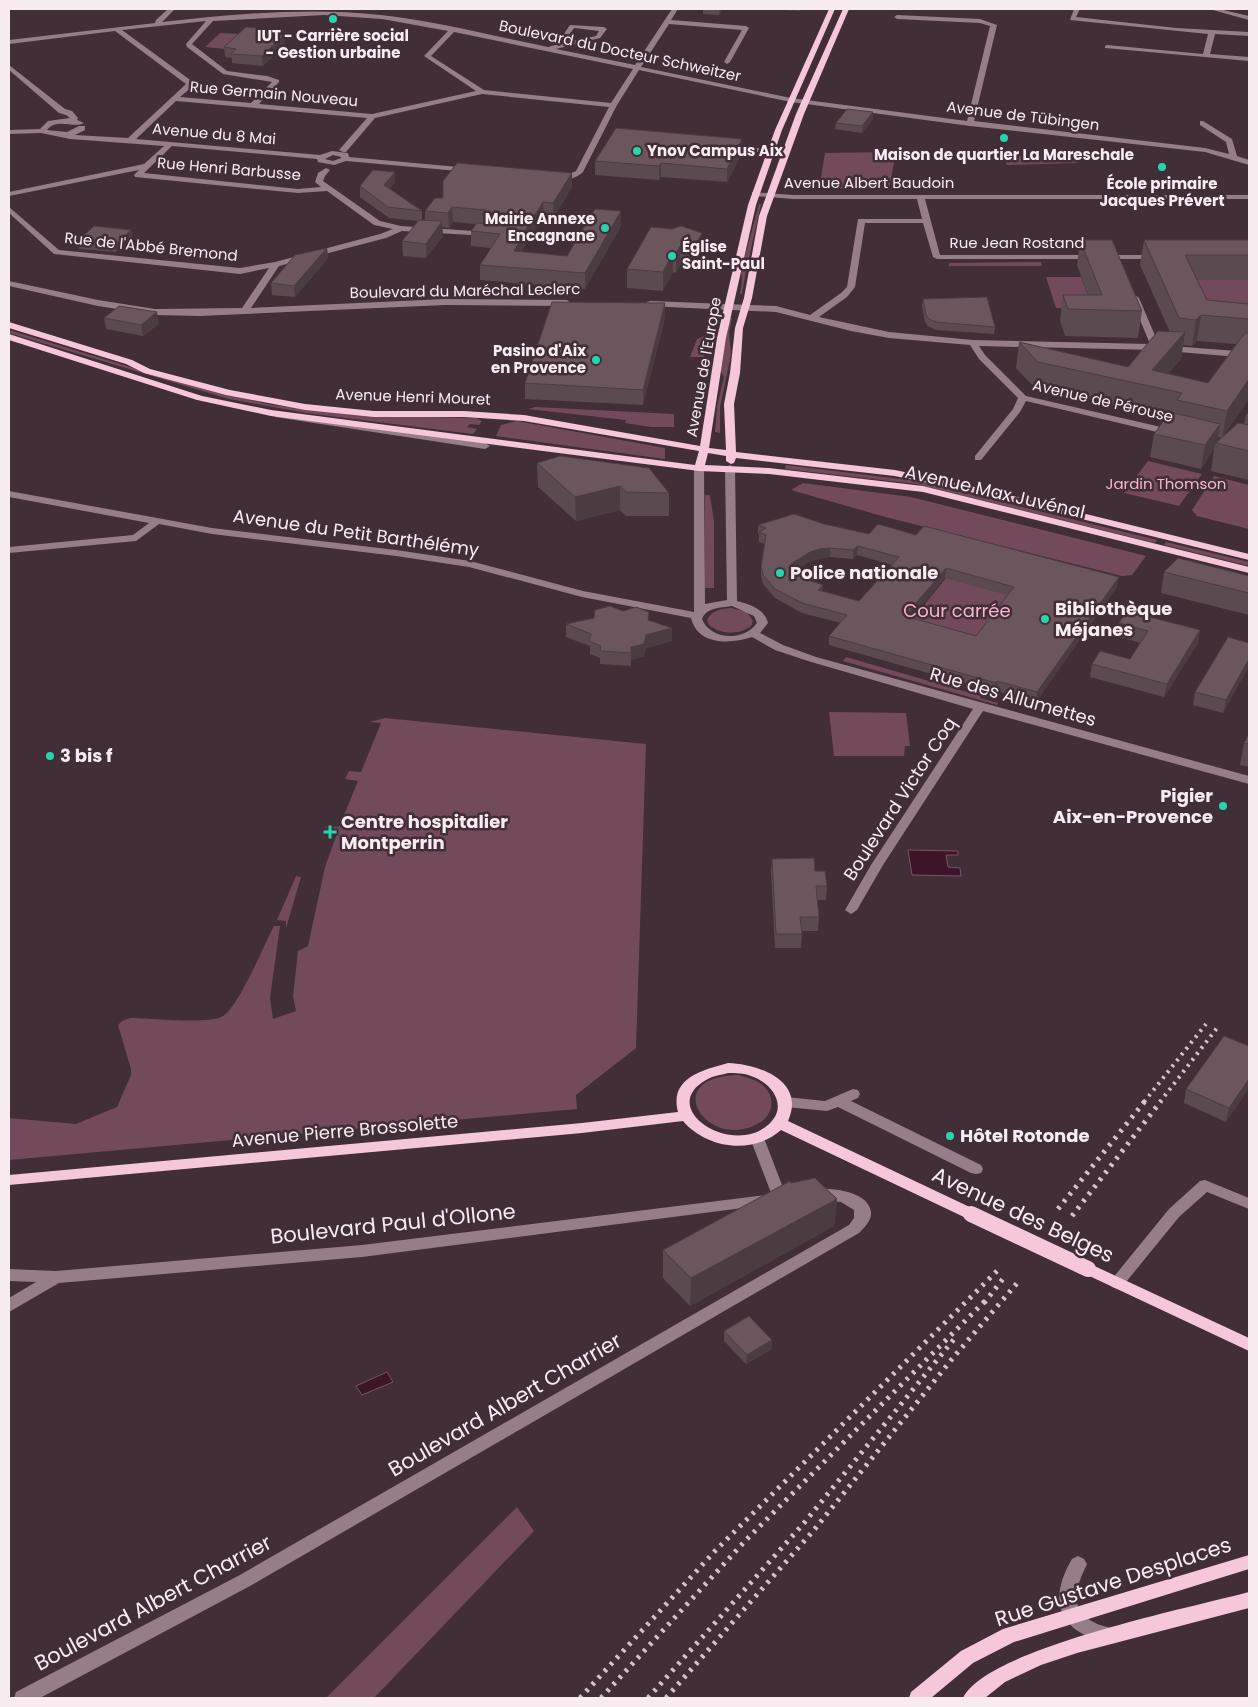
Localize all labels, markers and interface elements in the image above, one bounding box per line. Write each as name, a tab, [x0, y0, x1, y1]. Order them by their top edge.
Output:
marker: IUT - Carrière social - Gestion urbaine	[327, 13, 339, 25]
street label: Boulevard du Docteur Schweitzer	[497, 15, 743, 87]
place label: IUT - Carrière social - Gestion urbaine	[257, 25, 409, 63]
street label: Rue Germain Nouveau	[189, 76, 359, 111]
street label: Avenue de Tübingen	[945, 96, 1101, 135]
street label: Avenue du 8 Mai	[151, 118, 277, 149]
marker: Maison de quartier La Mareschale	[998, 132, 1010, 144]
place label: Ynov Campus Aix	[647, 140, 783, 161]
place label: Maison de quartier La Mareschale	[874, 144, 1134, 165]
marker: Ynov Campus Aix	[631, 145, 643, 157]
street label: Rue Henri Barbusse	[156, 152, 302, 185]
marker: École primaire Jacques Prévert	[1156, 161, 1168, 173]
street label: Avenue Albert Baudoin	[784, 172, 954, 193]
place label: École primaire Jacques Prévert	[1099, 173, 1225, 211]
place label: Mairie Annexe Encagnane	[485, 208, 595, 246]
marker: Mairie Annexe Encagnane	[599, 222, 611, 234]
street label: Rue de l'Abbé Bremond	[63, 227, 239, 266]
street label: Rue Jean Rostand	[950, 232, 1084, 253]
place label: Église Saint-Paul	[682, 236, 765, 274]
marker: Église Saint-Paul	[666, 250, 678, 262]
street label: Boulevard du Maréchal Leclerc	[350, 278, 580, 303]
street label: Avenue de l'Europe	[681, 295, 726, 439]
place label: Pasino d'Aix en Provence	[491, 340, 586, 378]
marker: Pasino d'Aix en Provence	[590, 354, 602, 366]
street label: Avenue de Pérouse	[1031, 374, 1175, 427]
street label: Avenue Henri Mouret	[335, 383, 491, 410]
street label: Avenue Max Juvénal	[903, 459, 1088, 524]
park label: Jardin Thomson	[1106, 473, 1226, 494]
street label: Avenue du Petit Barthélémy	[231, 503, 481, 562]
place label: Police nationale	[790, 560, 938, 585]
marker: Police nationale	[774, 567, 786, 579]
place label: Bibliothèque Méjanes	[1055, 596, 1172, 642]
park label: Cour carrée	[903, 598, 1011, 623]
marker: Bibliothèque Méjanes	[1039, 613, 1051, 625]
street label: Rue des Allumettes	[927, 661, 1099, 732]
street label: Boulevard Victor Coq	[837, 712, 962, 885]
place label: 3 bis f	[60, 743, 113, 768]
marker: 3 bis f	[44, 750, 56, 762]
place label: Pigier Aix-en-Provence	[1053, 783, 1213, 829]
marker: Pigier Aix-en-Provence	[1217, 800, 1229, 812]
place label: Centre hospitalier Montperrin	[341, 809, 508, 855]
marker: Centre hospitalier Montperrin	[323, 825, 337, 839]
street label: Avenue Pierre Brossolette	[231, 1108, 459, 1153]
place label: Hôtel Rotonde	[960, 1123, 1090, 1148]
marker: Hôtel Rotonde	[944, 1130, 956, 1142]
street label: Avenue des Belges	[928, 1160, 1119, 1269]
street label: Boulevard Paul d'Ollone	[269, 1196, 517, 1251]
street label: Boulevard Albert Charrier	[383, 1326, 627, 1483]
street label: Boulevard Albert Charrier	[29, 1528, 277, 1678]
street label: Rue Gustave Desplaces	[991, 1530, 1235, 1633]

